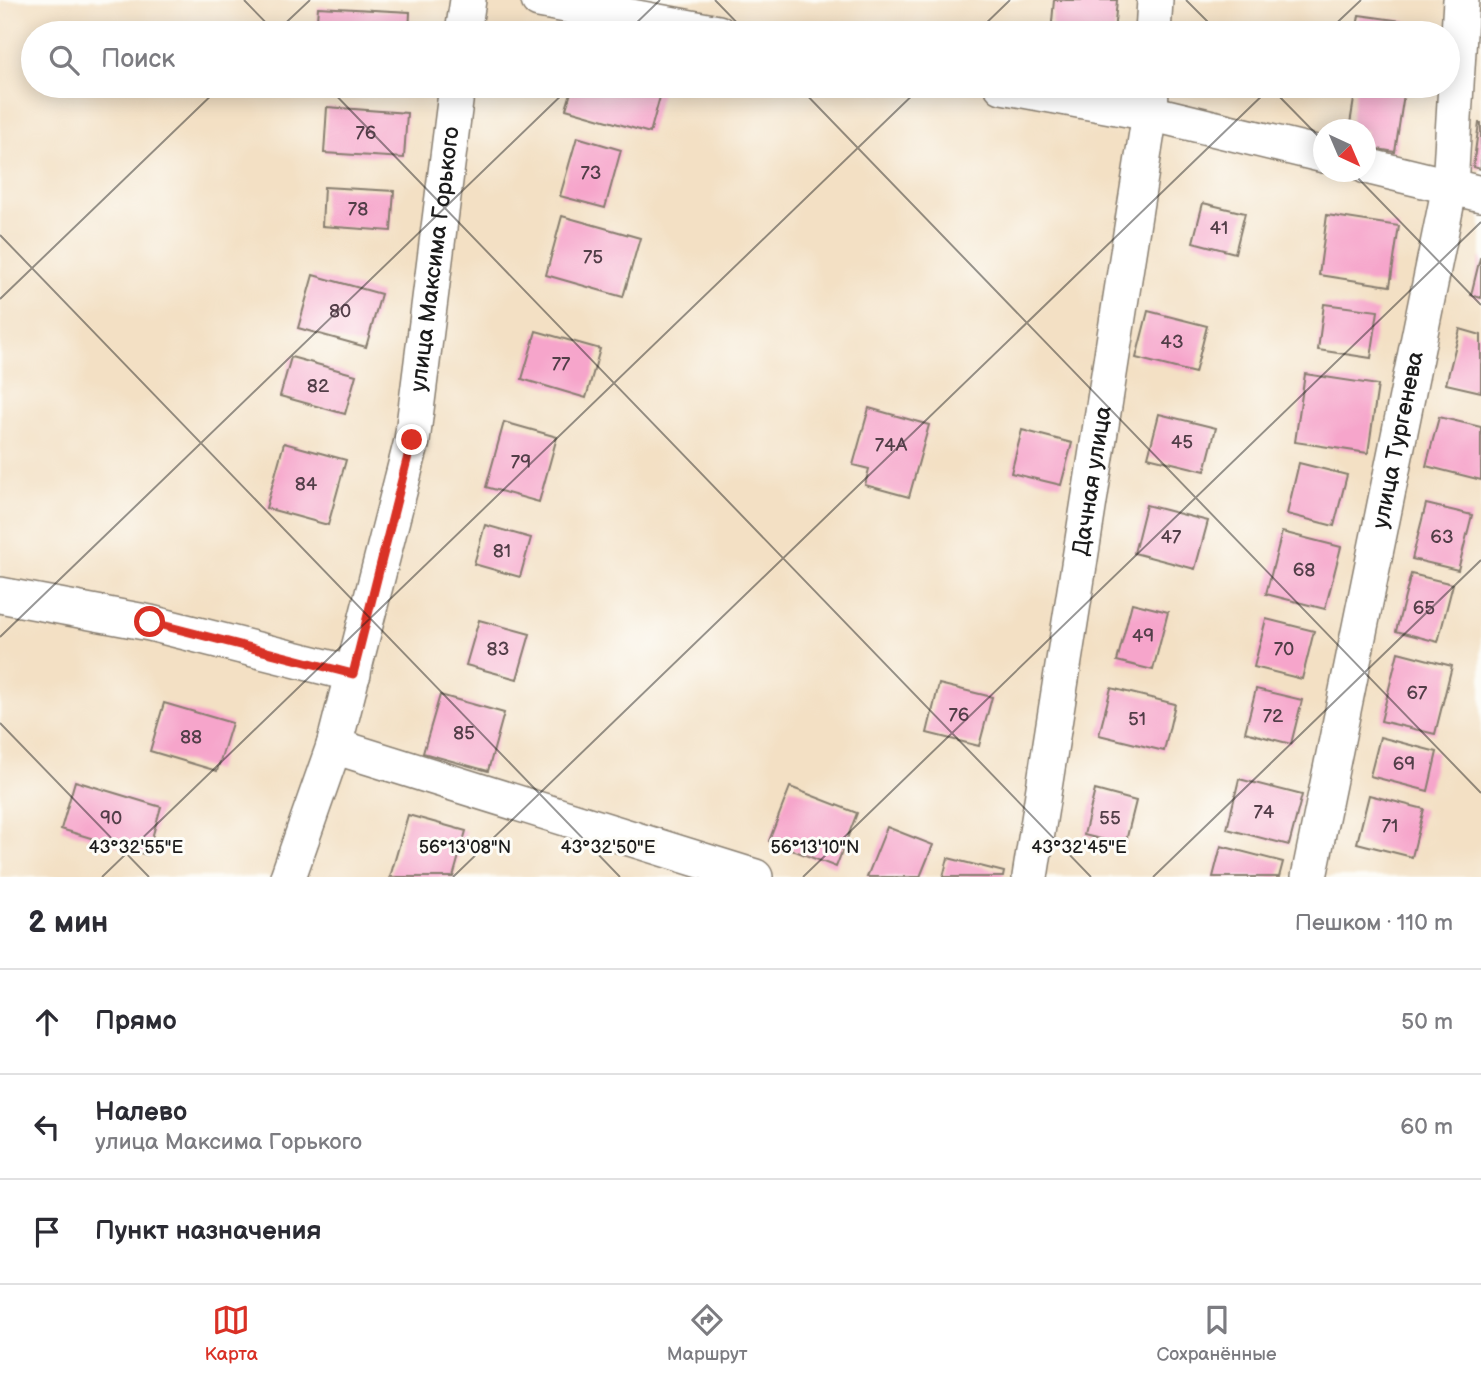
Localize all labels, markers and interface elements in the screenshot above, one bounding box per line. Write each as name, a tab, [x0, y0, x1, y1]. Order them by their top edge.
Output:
search box	[21, 21, 1460, 98]
icon: search	[45, 41, 83, 79]
text: Поиск	[101, 44, 175, 75]
north arrow	[1313, 119, 1376, 182]
house number: 76	[356, 122, 376, 145]
street label: улица Максима Горького	[404, 125, 466, 393]
house number: 73	[580, 162, 602, 185]
house number: 78	[348, 198, 368, 221]
house number: 41	[1210, 217, 1228, 240]
house number: 75	[583, 246, 603, 269]
house number: 80	[329, 300, 351, 323]
house number: 43	[1160, 331, 1184, 354]
street label: улица Тургенева	[1366, 349, 1430, 531]
house number: 77	[552, 353, 571, 376]
house number: 82	[307, 375, 330, 398]
street label: Дачная улица	[1067, 404, 1118, 558]
route end	[396, 424, 427, 455]
house number: 45	[1171, 431, 1193, 454]
house number: 74А	[875, 434, 908, 457]
house number: 79	[511, 451, 531, 474]
house number: 84	[295, 473, 318, 496]
house number: 47	[1161, 526, 1182, 549]
house number: 63	[1430, 526, 1454, 549]
house number: 81	[493, 540, 511, 563]
house number: 68	[1293, 559, 1315, 582]
house number: 65	[1413, 597, 1435, 620]
route start	[134, 606, 165, 637]
house number: 49	[1132, 625, 1154, 648]
house number: 83	[487, 638, 509, 661]
house number: 70	[1274, 638, 1294, 661]
house number: 67	[1407, 682, 1428, 705]
house number: 76	[949, 704, 969, 727]
house number: 72	[1263, 705, 1284, 728]
house number: 51	[1128, 708, 1146, 731]
house number: 85	[453, 722, 475, 745]
house number: 88	[180, 726, 202, 749]
house number: 69	[1393, 753, 1415, 776]
house number: 74	[1254, 801, 1275, 824]
house number: 90	[100, 807, 122, 830]
house number: 55	[1099, 807, 1121, 830]
house number: 71	[1382, 815, 1398, 838]
text: 43°32'55"E	[89, 837, 184, 858]
text: 56°13'08"N	[419, 837, 511, 858]
text: 43°32'50"E	[560, 837, 656, 858]
text: 56°13'10"N	[770, 837, 860, 858]
text: 43°32'45"E	[1031, 837, 1127, 858]
text: 2 мин	[28, 905, 108, 941]
text: Пешком · 110 m	[1295, 909, 1453, 937]
icon: ahead	[28, 1003, 66, 1041]
text: Прямо	[95, 1006, 177, 1037]
text: 50 m	[1401, 1008, 1453, 1036]
text: Налево	[95, 1097, 187, 1128]
icon: left	[28, 1108, 66, 1146]
text: 60 m	[1400, 1113, 1453, 1141]
text: улица Максима Горького	[95, 1128, 362, 1156]
icon: arrive	[28, 1213, 66, 1251]
text: Пункт назначения	[95, 1216, 321, 1247]
tab: Карта	[204, 1301, 258, 1366]
tab: Маршрут	[667, 1301, 748, 1366]
tab: Сохранённые	[1157, 1301, 1277, 1366]

